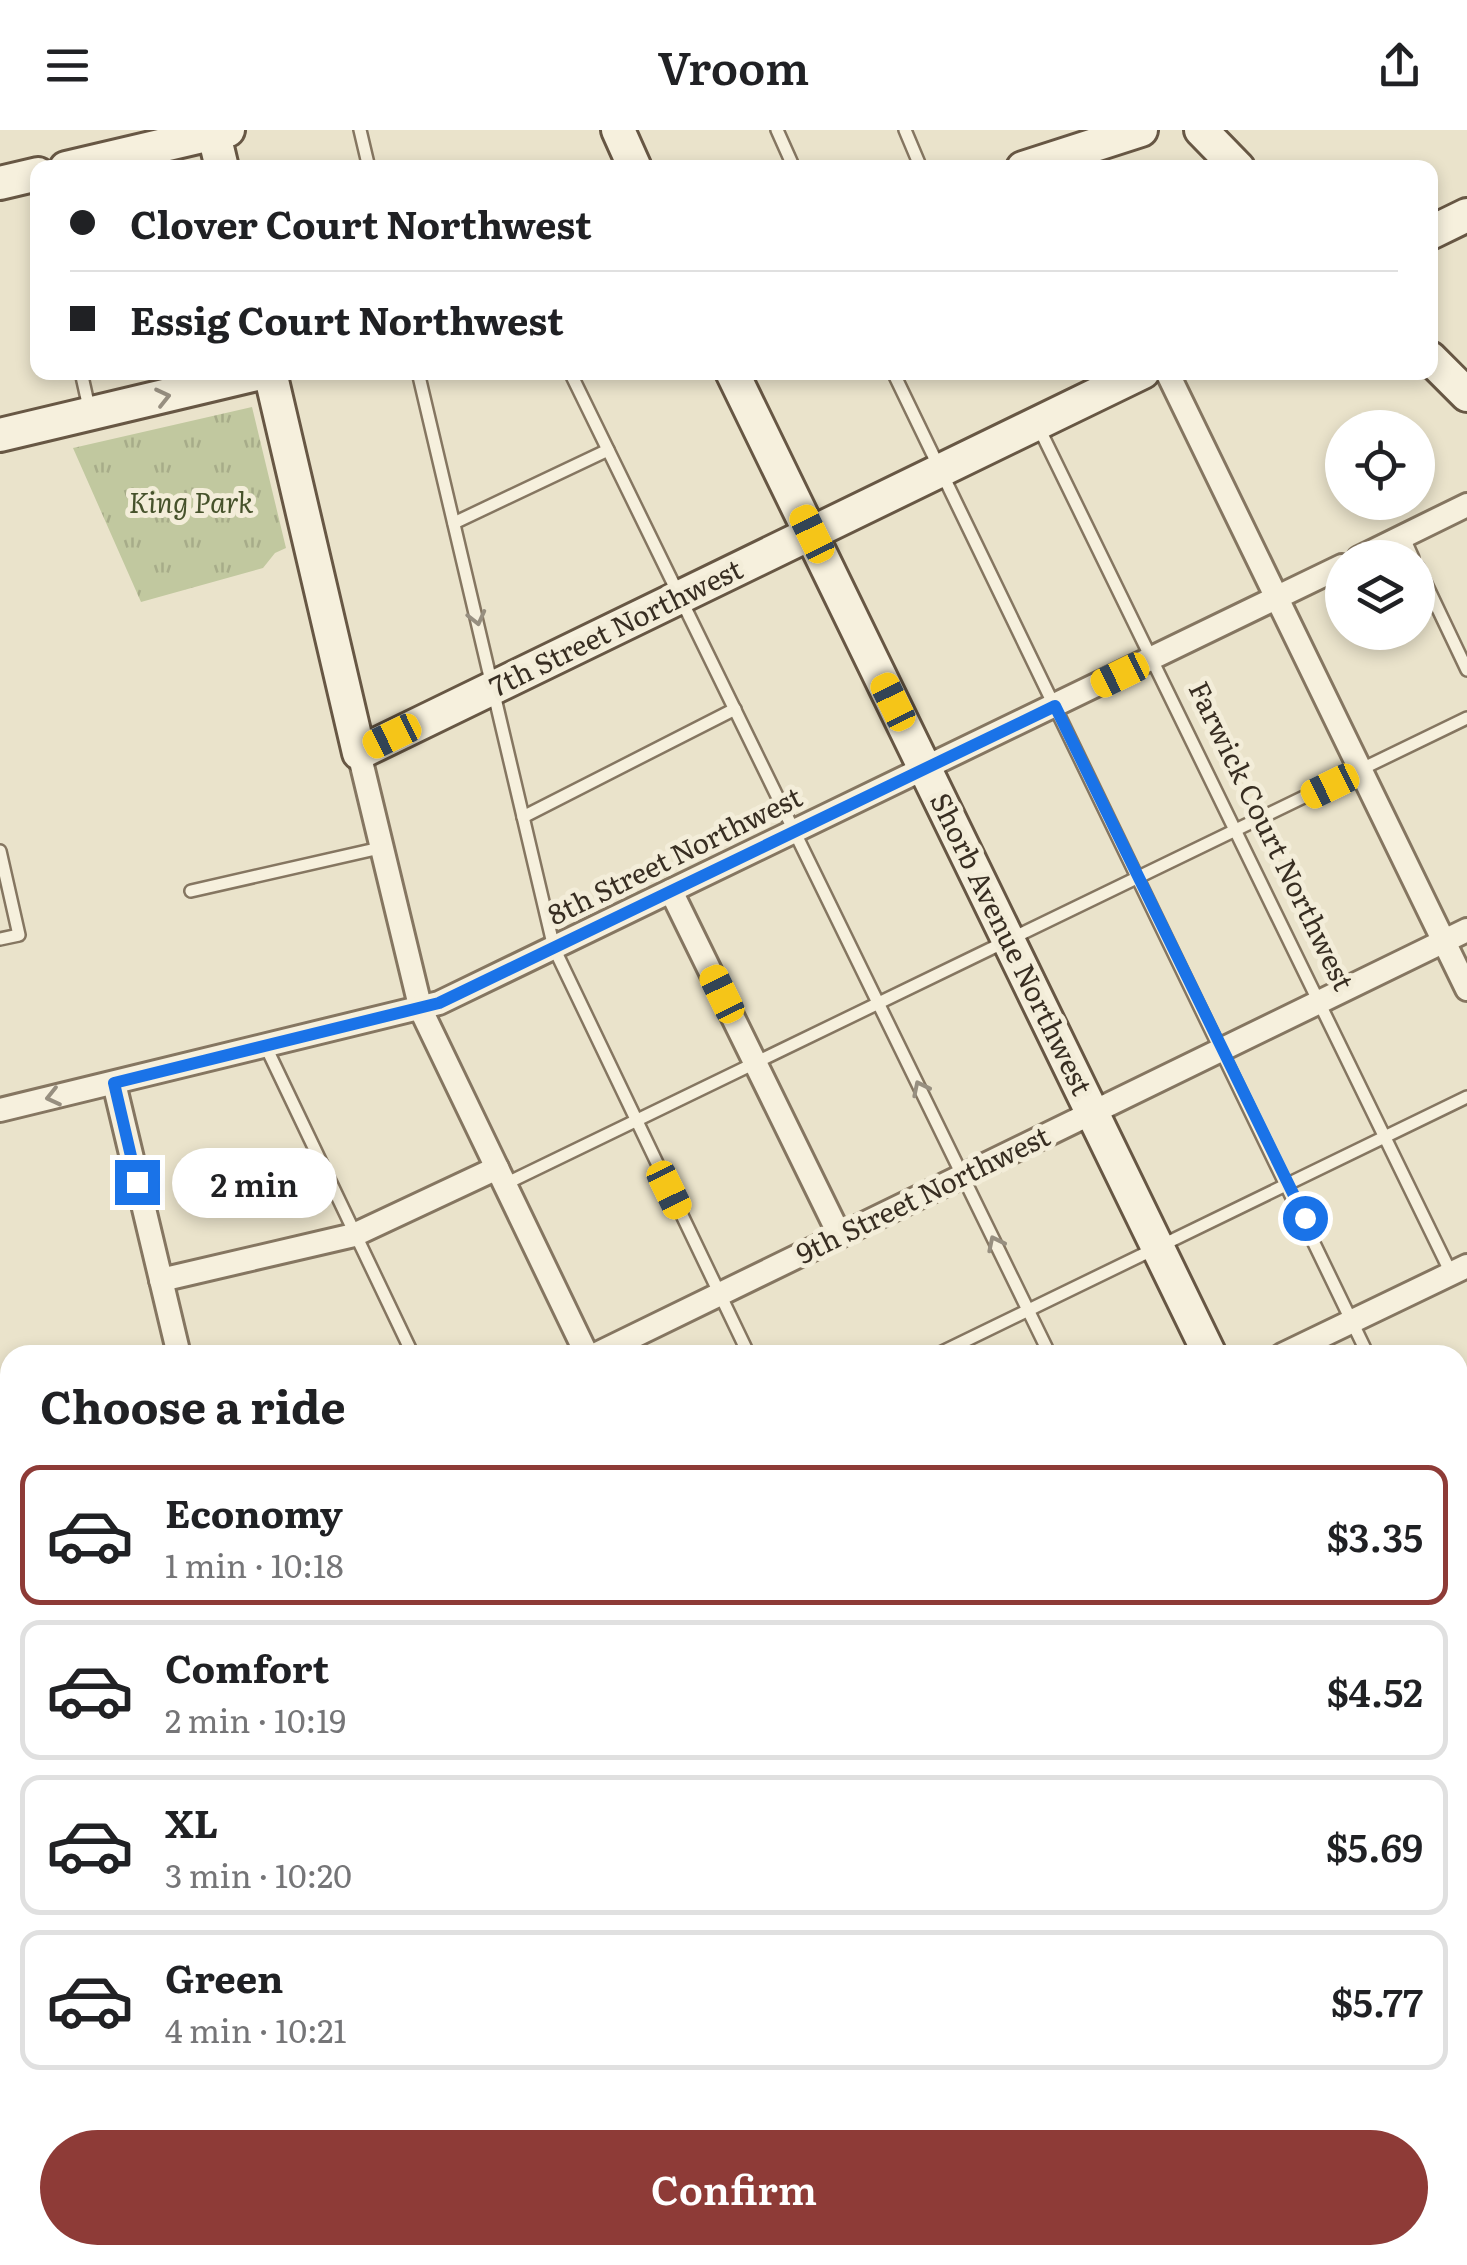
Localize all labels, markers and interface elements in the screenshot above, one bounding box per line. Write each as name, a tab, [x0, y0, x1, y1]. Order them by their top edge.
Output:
text: Vroom	[658, 32, 809, 99]
icon: menu	[40, 38, 95, 93]
icon: share	[1372, 38, 1427, 93]
text: Clover Court Northwest	[130, 194, 592, 251]
text: Essig Court Northwest	[130, 290, 564, 347]
one-way arrow	[154, 388, 171, 409]
map controls	[1325, 410, 1435, 650]
button: locate	[1325, 410, 1435, 520]
park label: King Park	[129, 480, 254, 522]
car	[785, 500, 839, 568]
button: layers	[1325, 540, 1435, 650]
street label: 7th Street Northwest	[481, 546, 749, 706]
one-way arrow	[465, 609, 486, 626]
car	[1086, 648, 1154, 702]
car	[866, 668, 920, 736]
street label: Farwick Court Northwest	[1180, 673, 1366, 997]
car	[358, 709, 426, 763]
car	[1296, 759, 1364, 813]
street label: 8th Street Northwest	[540, 774, 809, 934]
street label: Shorb Avenue Northwest	[921, 785, 1105, 1102]
car	[695, 960, 749, 1028]
one-way arrow	[913, 1081, 932, 1099]
one-way arrow	[45, 1085, 62, 1106]
street label: 9th Street Northwest	[788, 1113, 1057, 1273]
callout: 2 min	[172, 1147, 337, 1217]
car	[642, 1156, 696, 1224]
text: 2 min	[211, 1159, 298, 1207]
route end	[115, 1160, 160, 1205]
route start	[1283, 1196, 1328, 1241]
one-way arrow	[988, 1235, 1008, 1253]
text: Choose a ride	[40, 1371, 346, 1438]
text: Economy	[165, 1483, 343, 1540]
icon: car	[45, 1490, 135, 1580]
text: $3.35	[1327, 1507, 1423, 1564]
text: 1 min · 10:18	[165, 1540, 344, 1588]
text: Comfort	[165, 1638, 329, 1695]
icon: car	[45, 1645, 135, 1735]
text: $4.52	[1327, 1662, 1423, 1719]
text: 2 min · 10:19	[165, 1695, 346, 1743]
text: XL	[165, 1793, 218, 1850]
icon: car	[45, 1800, 135, 1890]
text: $5.69	[1326, 1817, 1423, 1874]
text: 3 min · 10:20	[165, 1850, 352, 1898]
text: Green	[165, 1948, 283, 2005]
icon: car	[45, 1955, 135, 2045]
text: $5.77	[1331, 1972, 1423, 2029]
text: 4 min · 10:21	[165, 2005, 346, 2053]
button: Confirm	[40, 2130, 1428, 2245]

